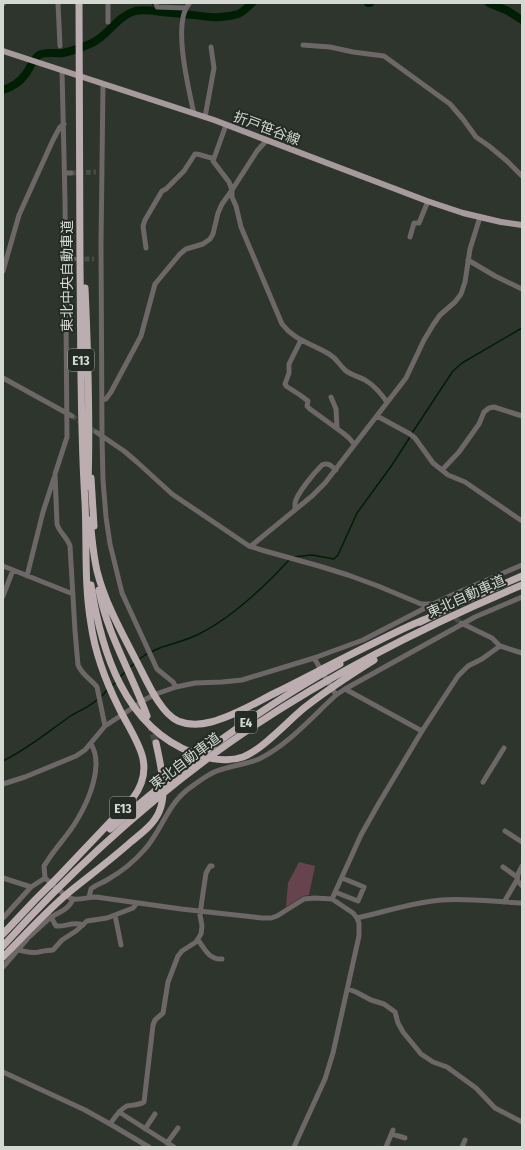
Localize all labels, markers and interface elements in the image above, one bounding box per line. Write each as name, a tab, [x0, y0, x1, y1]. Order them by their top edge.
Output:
street label: 折戸笹谷線	[231, 108, 303, 149]
street label: 東北中央自動車道	[59, 220, 76, 332]
road number: E13	[68, 349, 94, 371]
street label: 東北自動車道	[424, 572, 508, 621]
road number: E4	[235, 711, 257, 733]
street label: 東北自動車道	[147, 729, 224, 793]
road number: E13	[110, 797, 136, 819]

